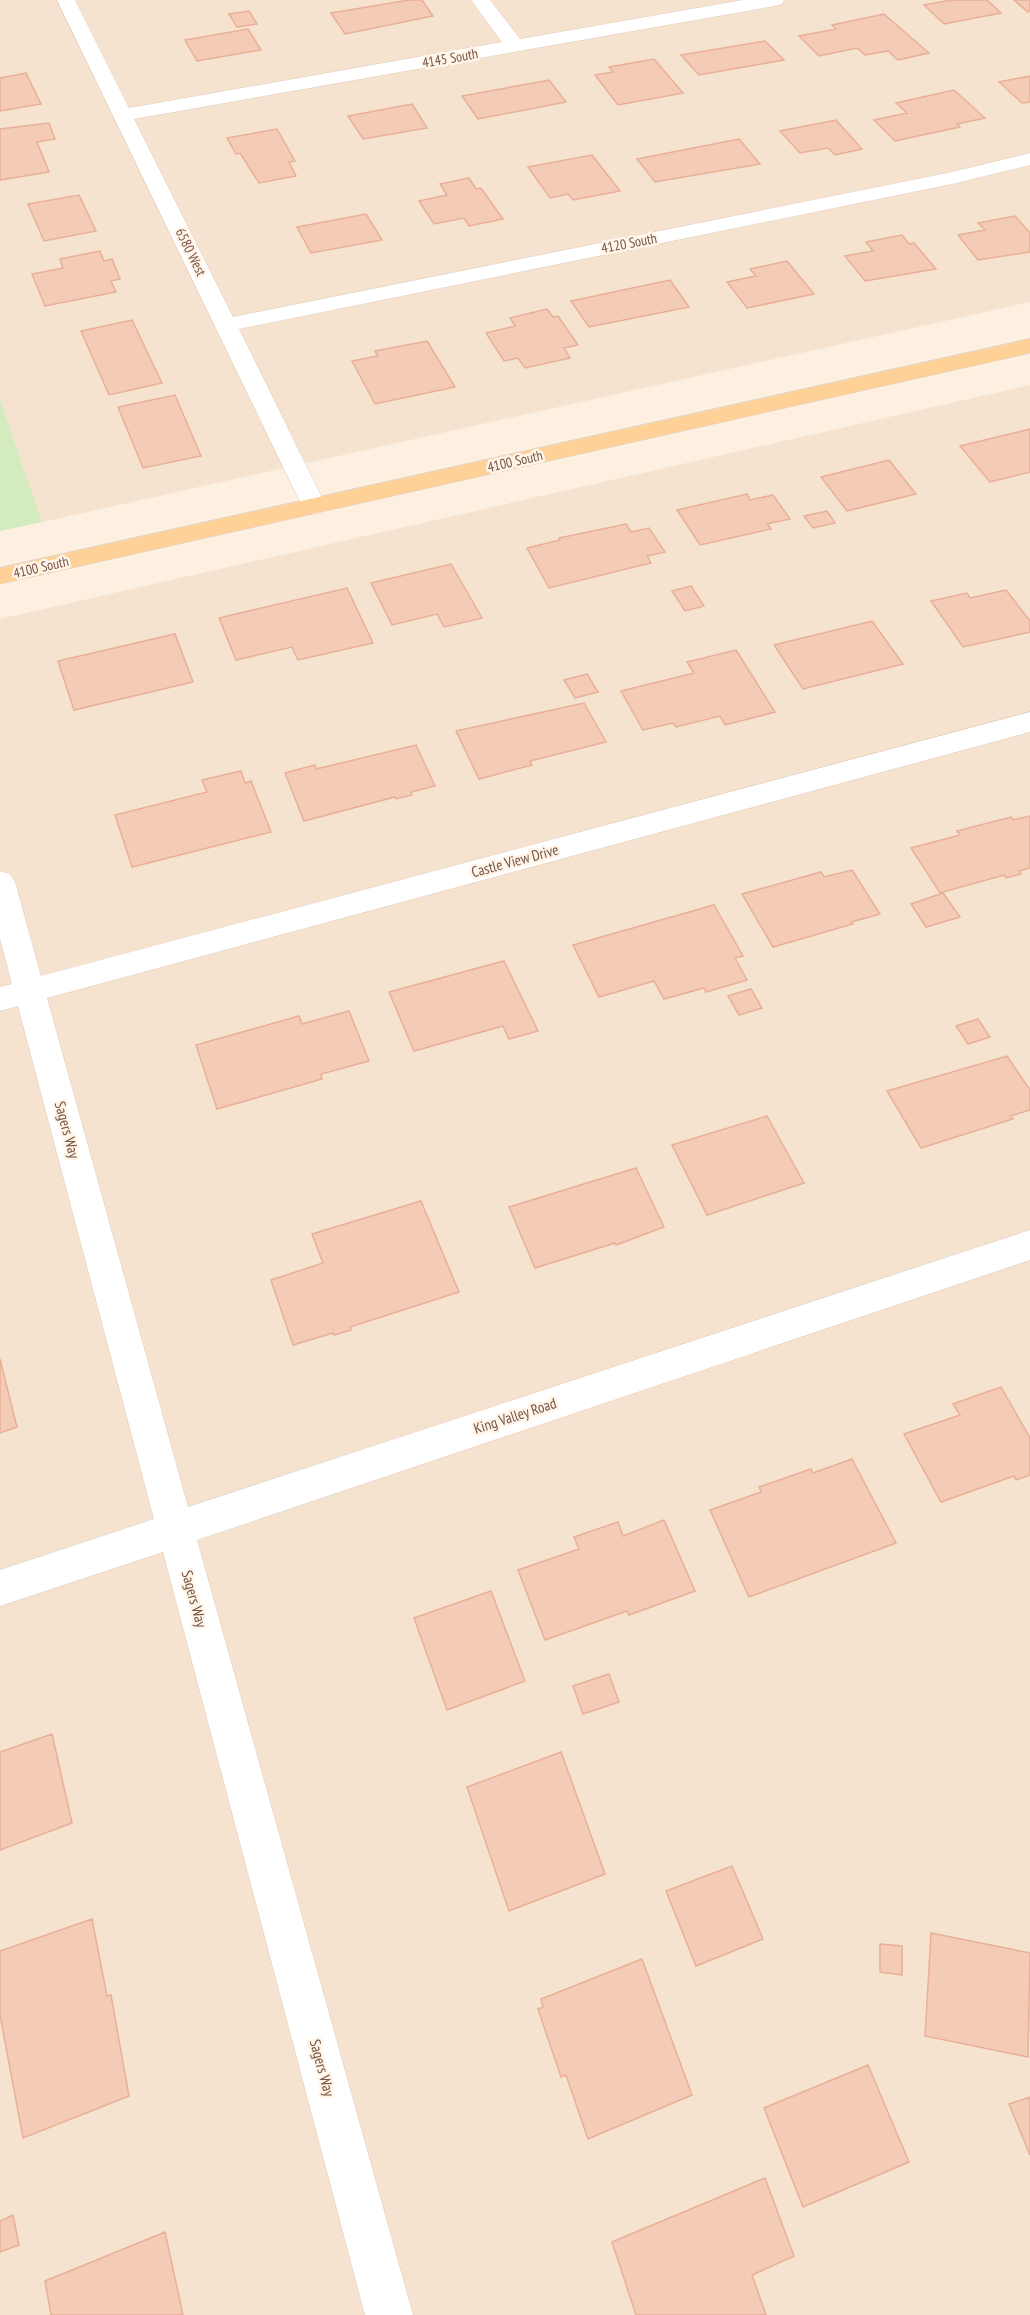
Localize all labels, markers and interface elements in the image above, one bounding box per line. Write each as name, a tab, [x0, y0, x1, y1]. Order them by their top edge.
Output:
street label: 4145 South	[421, 44, 479, 72]
street label: 6580 West	[172, 225, 210, 279]
street label: 4120 South	[600, 229, 658, 257]
street label: 4100 South	[486, 446, 544, 476]
street label: 4100 South	[12, 552, 70, 582]
street label: Castle View Drive	[469, 840, 561, 881]
street label: Sagers Way	[51, 1099, 84, 1161]
street label: King Valley Road	[471, 1393, 559, 1438]
street label: Sagers Way	[178, 1568, 211, 1630]
street label: Sagers Way	[306, 2037, 339, 2099]

